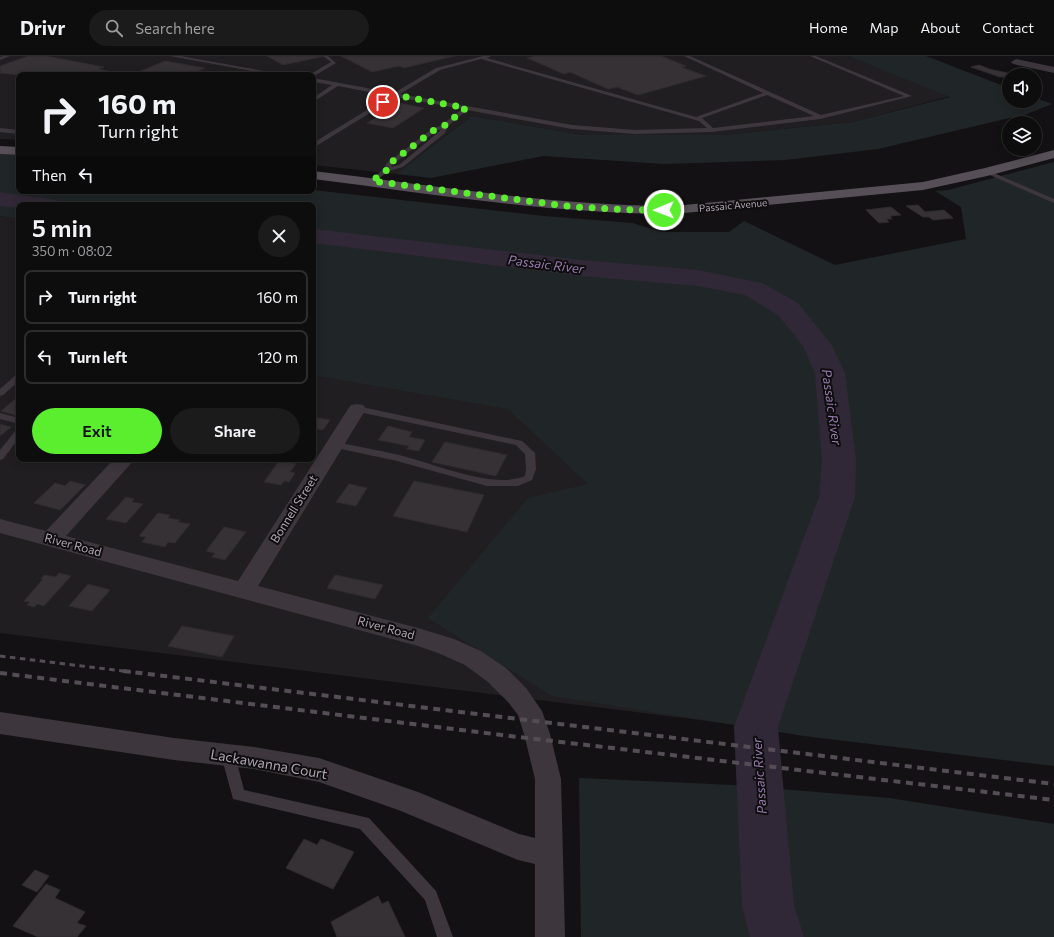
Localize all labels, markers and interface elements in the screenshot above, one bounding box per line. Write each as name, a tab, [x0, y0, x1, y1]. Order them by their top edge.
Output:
search box	[89, 10, 369, 46]
text: Drivr	[20, 16, 65, 39]
icon: search	[103, 17, 125, 39]
text: Search here	[135, 19, 215, 37]
text: Home	[809, 19, 848, 36]
text: Map	[870, 19, 898, 36]
text: About	[920, 19, 960, 36]
text: Contact	[982, 19, 1034, 36]
map controls	[1002, 68, 1042, 156]
button: sound	[1002, 68, 1042, 108]
pin	[366, 85, 400, 119]
text: 160 m	[98, 86, 176, 120]
icon: right	[32, 88, 84, 140]
icon: arrive	[372, 91, 394, 113]
button: layers	[1002, 116, 1042, 156]
text: Turn right	[98, 120, 178, 142]
icon: left	[75, 164, 97, 186]
text: Then	[32, 166, 67, 184]
position arrow	[643, 189, 685, 231]
street label: Passaic Avenue	[698, 196, 768, 214]
text: 5 min	[32, 213, 92, 242]
button: close	[258, 215, 300, 257]
text: 350 m · 08:02	[32, 243, 112, 259]
water label: Passaic River	[507, 251, 586, 277]
icon: right	[34, 286, 56, 308]
text: Turn right	[68, 288, 137, 306]
text: 160 m	[257, 288, 298, 306]
icon: left	[34, 346, 56, 368]
text: Turn left	[68, 348, 127, 366]
text: 120 m	[258, 348, 298, 366]
water label: Passaic River	[819, 368, 845, 447]
button: Exit	[32, 408, 162, 454]
button: Share	[170, 408, 300, 454]
street label: Bonnell Street	[267, 472, 320, 545]
street label: River Road	[43, 530, 103, 558]
street label: River Road	[356, 613, 416, 641]
water label: Passaic River	[748, 736, 770, 815]
street label: Lackawanna Court	[209, 745, 329, 782]

